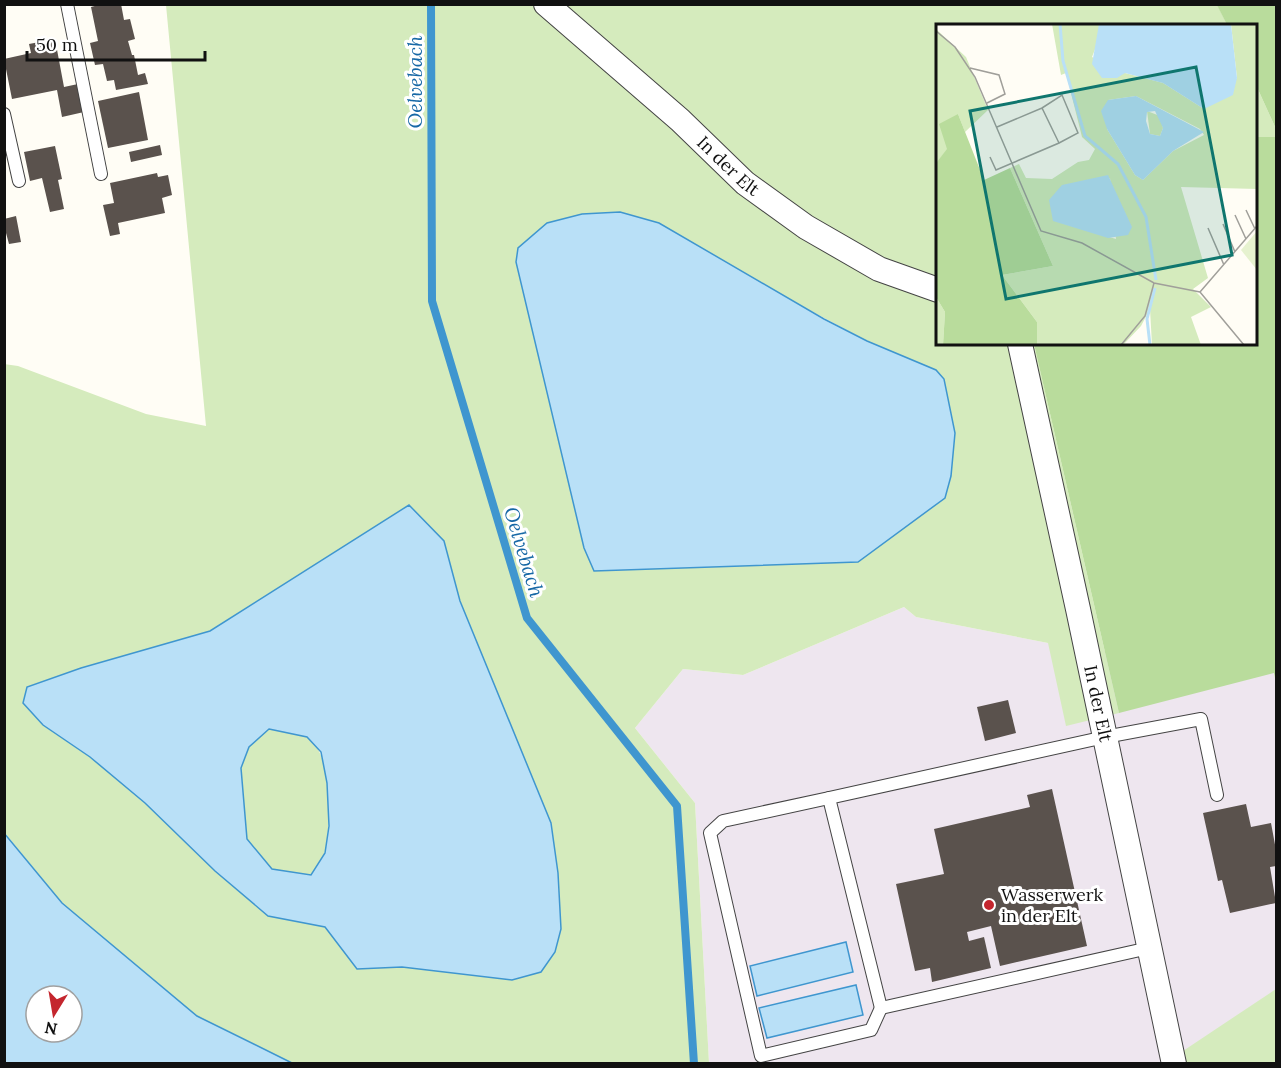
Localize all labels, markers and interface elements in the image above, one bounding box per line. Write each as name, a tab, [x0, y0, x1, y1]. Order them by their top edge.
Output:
scale bar	[27, 24, 206, 62]
inset map	[936, 24, 1257, 345]
text: 50 m	[36, 33, 78, 56]
water label: Oelvebach	[402, 35, 427, 129]
street label: In der Elt	[692, 131, 764, 201]
water label: Oelvebach	[499, 504, 550, 601]
street label: In der Elt	[1079, 663, 1118, 744]
place label: Wasserwerk in der Elt	[1001, 883, 1104, 927]
marker: Wasserwerk in der Elt	[982, 898, 996, 912]
north arrow	[24, 984, 84, 1044]
text: N	[43, 1018, 59, 1040]

